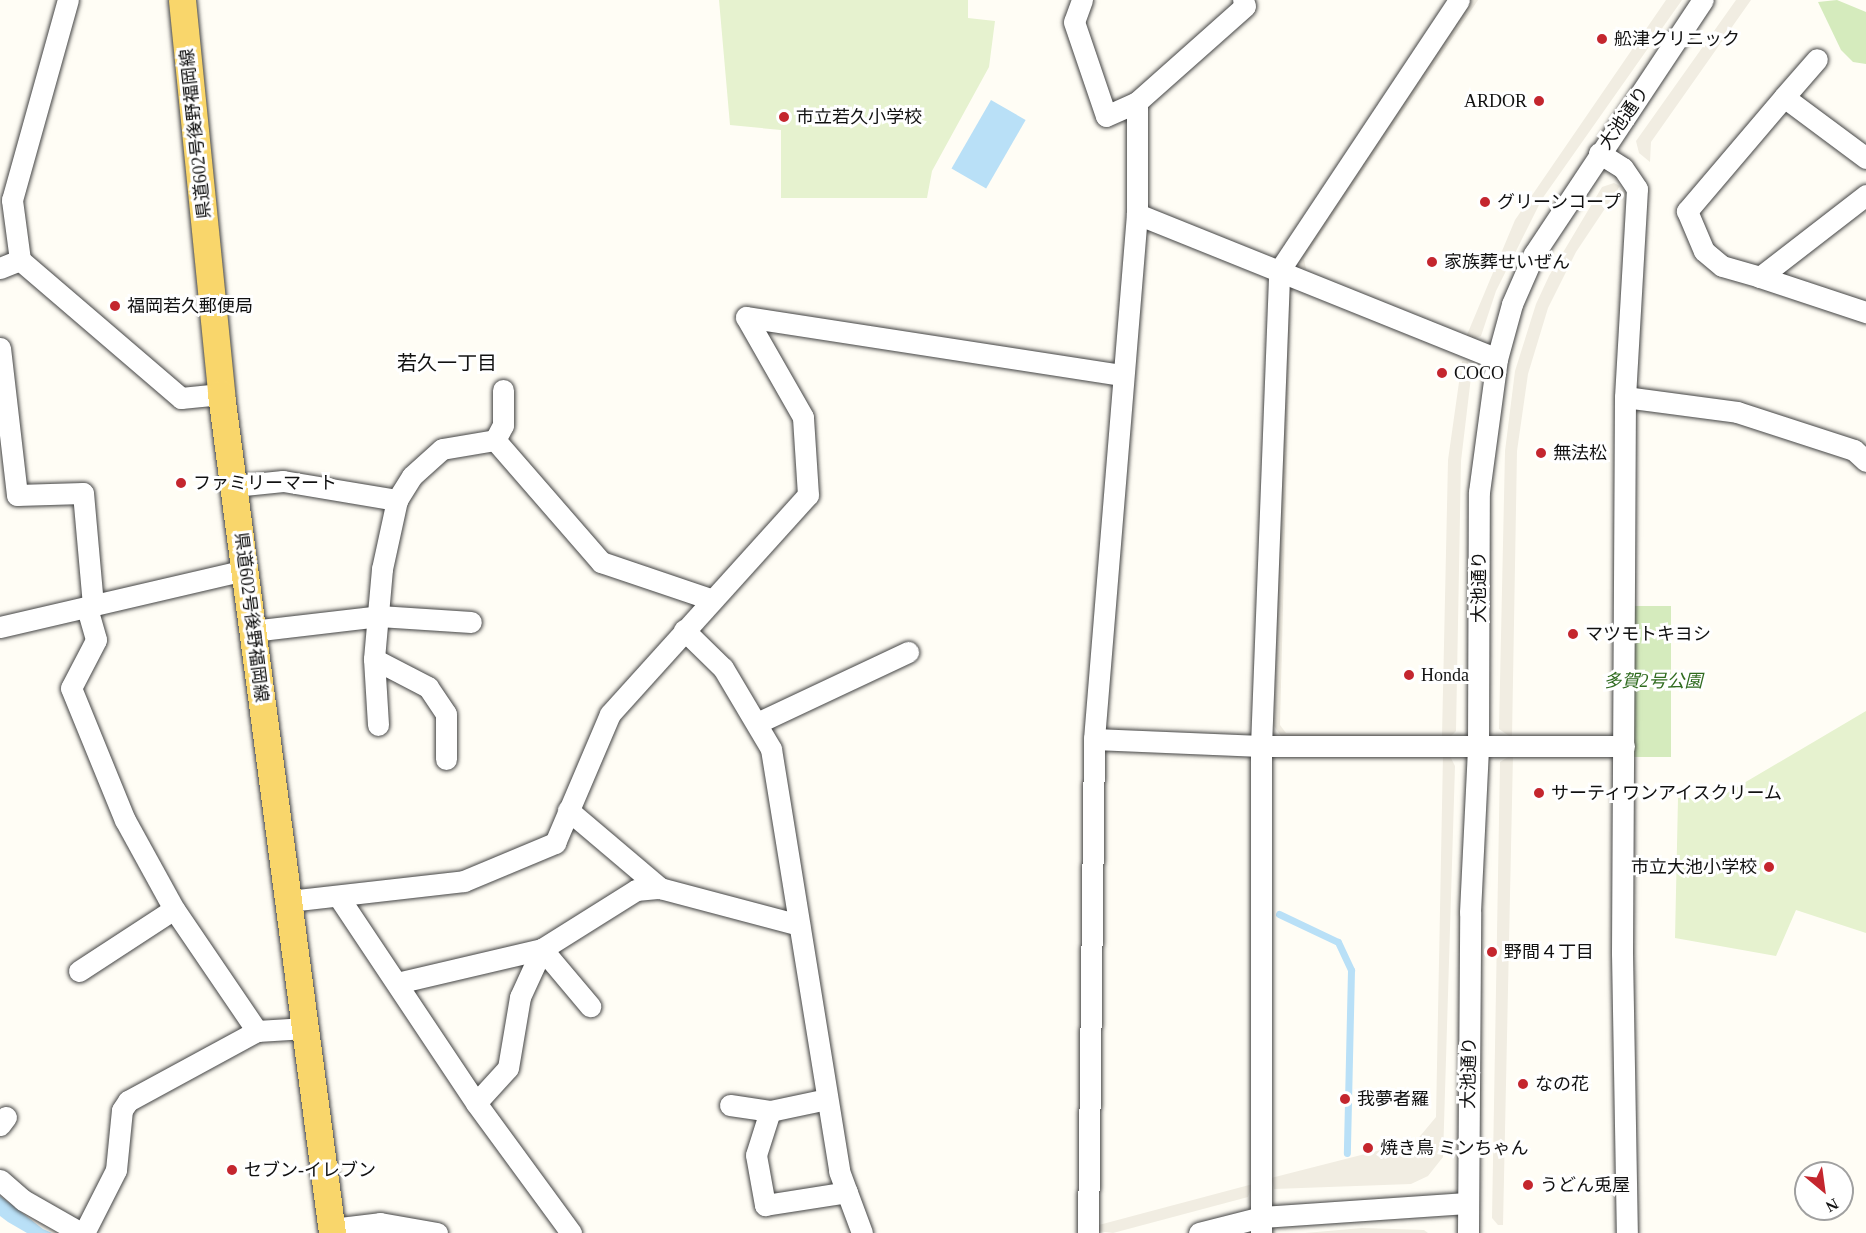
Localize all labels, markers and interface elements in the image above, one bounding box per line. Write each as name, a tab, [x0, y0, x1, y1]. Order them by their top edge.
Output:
place label: 舩津クリニック	[1614, 28, 1740, 50]
marker: 舩津クリニック	[1595, 32, 1609, 46]
street label: 県道602号後野福岡線	[176, 48, 216, 220]
street label: 大池通り	[1595, 82, 1653, 154]
place label: ARDOR	[1464, 90, 1527, 112]
marker: ARDOR	[1532, 94, 1546, 108]
place label: 市立若久小学校	[796, 106, 922, 128]
marker: 市立若久小学校	[777, 110, 791, 124]
place label: グリーンコープ	[1497, 191, 1623, 213]
marker: グリーンコープ	[1478, 195, 1492, 209]
place label: 家族葬せいぜん	[1444, 251, 1570, 273]
marker: 家族葬せいぜん	[1425, 255, 1439, 269]
place label: 福岡若久郵便局	[127, 295, 253, 317]
marker: 福岡若久郵便局	[108, 299, 122, 313]
district label: 若久一丁目	[397, 351, 497, 375]
place label: COCO	[1454, 362, 1504, 384]
marker: COCO	[1435, 366, 1449, 380]
place label: 無法松	[1553, 442, 1607, 464]
marker: 無法松	[1534, 446, 1548, 460]
place label: ファミリーマート	[193, 472, 337, 494]
marker: ファミリーマート	[174, 476, 188, 490]
street label: 県道602号後野福岡線	[230, 531, 272, 703]
street label: 大池通り	[1468, 551, 1490, 623]
place label: マツモトキヨシ	[1585, 623, 1711, 645]
marker: マツモトキヨシ	[1566, 627, 1580, 641]
place label: Honda	[1421, 664, 1469, 686]
marker: Honda	[1402, 668, 1416, 682]
park label: 多賀2号公園	[1604, 670, 1702, 692]
place label: サーティワンアイスクリーム	[1551, 782, 1785, 804]
marker: サーティワンアイスクリーム	[1532, 786, 1546, 800]
place label: 市立大池小学校	[1631, 856, 1757, 878]
marker: 市立大池小学校	[1762, 860, 1776, 874]
place label: 野間４丁目	[1504, 941, 1594, 963]
marker: 野間４丁目	[1485, 945, 1499, 959]
street label: 大池通り	[1458, 1037, 1480, 1109]
place label: なの花	[1535, 1073, 1589, 1095]
marker: なの花	[1516, 1077, 1530, 1091]
place label: 我夢者羅	[1357, 1088, 1429, 1110]
marker: 我夢者羅	[1338, 1092, 1352, 1106]
place label: 焼き鳥 ミンちゃん	[1380, 1137, 1528, 1159]
marker: 焼き鳥 ミンちゃん	[1361, 1141, 1375, 1155]
place label: セブン-イレブン	[244, 1159, 376, 1181]
north arrow	[1794, 1161, 1854, 1221]
marker: セブン-イレブン	[225, 1163, 239, 1177]
place label: うどん兎屋	[1540, 1174, 1630, 1196]
marker: うどん兎屋	[1521, 1178, 1535, 1192]
text: N	[1823, 1195, 1841, 1216]

